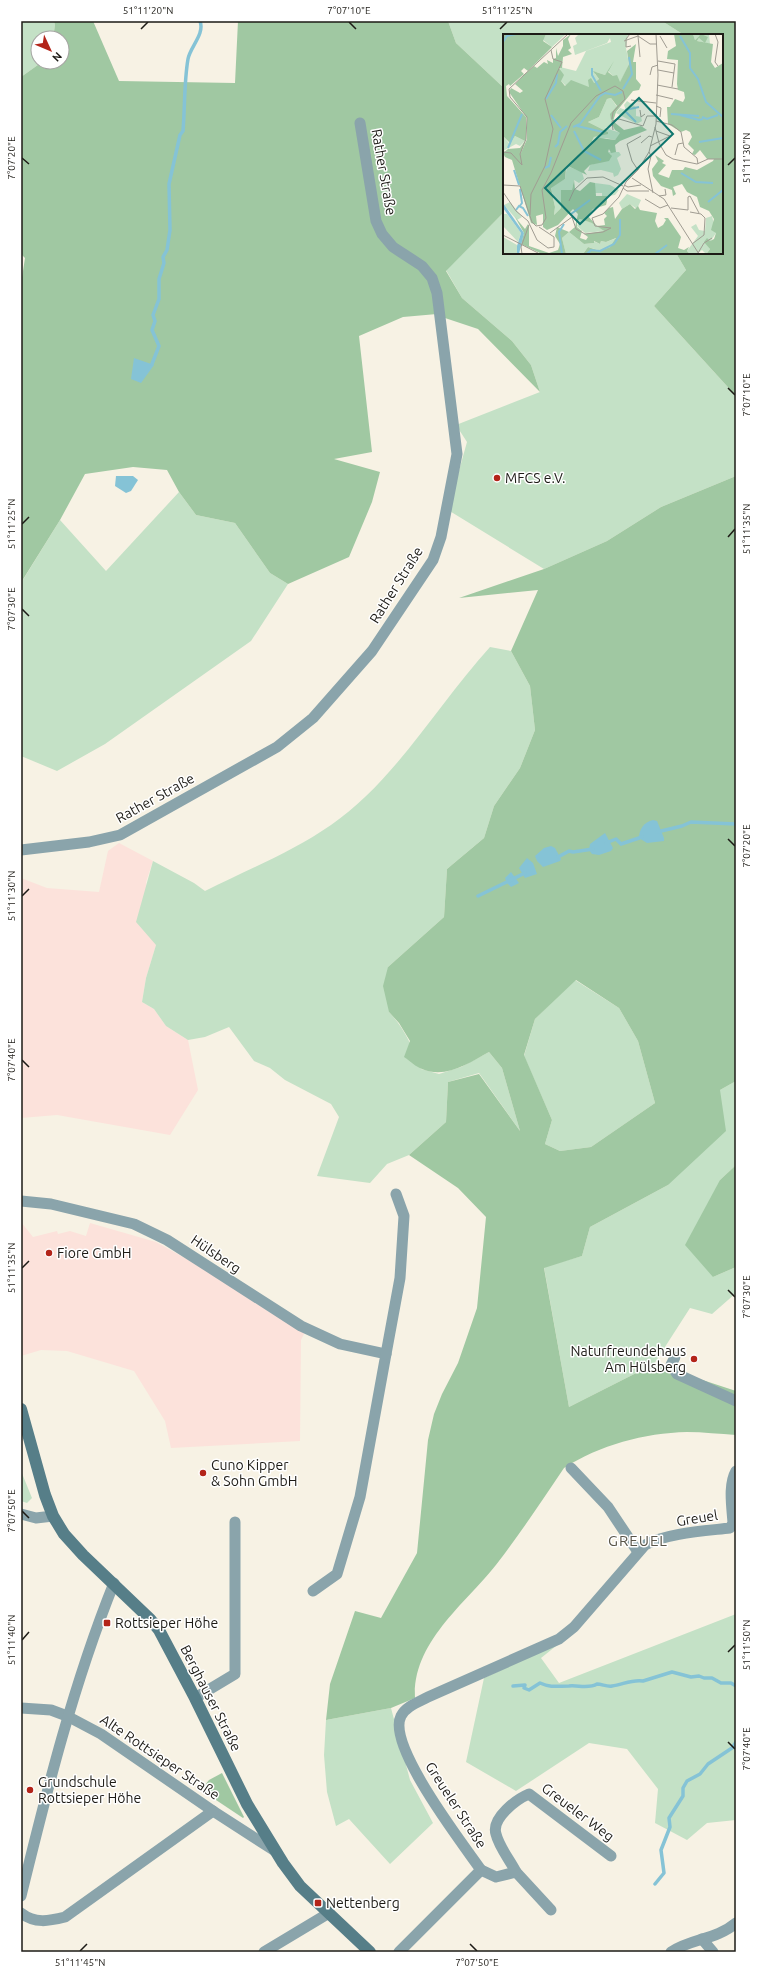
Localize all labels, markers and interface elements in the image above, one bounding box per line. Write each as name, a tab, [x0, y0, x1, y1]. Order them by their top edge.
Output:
text: 51°11'20"N	[123, 5, 173, 16]
text: 7°07'10"E	[327, 5, 371, 16]
text: 51°11'25"N	[482, 5, 532, 16]
north arrow	[30, 30, 70, 70]
inset map	[503, 34, 723, 254]
text: N	[50, 50, 64, 64]
street label: Rather Straße	[369, 128, 399, 216]
text: 51°11'30"N	[741, 133, 752, 183]
text: 7°07'20"E	[6, 136, 17, 180]
text: 7°07'10"E	[741, 373, 752, 417]
place label: MFCS e.V.	[505, 470, 565, 486]
marker: MFCS e.V.	[492, 473, 502, 483]
text: 51°11'25"N	[6, 499, 17, 549]
text: 51°11'35"N	[741, 504, 752, 554]
street label: Rather Straße	[366, 544, 426, 626]
text: 7°07'30"E	[6, 587, 17, 631]
street label: Rather Straße	[113, 770, 197, 826]
text: 7°07'20"E	[741, 824, 752, 868]
text: 51°11'30"N	[6, 871, 17, 921]
text: 7°07'40"E	[6, 1038, 17, 1082]
street label: Hülsberg	[188, 1231, 244, 1277]
text: 51°11'35"N	[6, 1243, 17, 1293]
place label: Fiore GmbH	[57, 1245, 132, 1261]
marker: Fiore GmbH	[44, 1248, 54, 1258]
text: 7°07'30"E	[741, 1275, 752, 1319]
place label: Naturfreundehaus Am Hülsberg	[570, 1343, 686, 1375]
marker: Naturfreundehaus Am Hülsberg	[689, 1354, 699, 1364]
place label: Cuno Kipper & Sohn GmbH	[211, 1457, 297, 1489]
marker: Cuno Kipper & Sohn GmbH	[198, 1468, 208, 1478]
text: 7°07'50"E	[6, 1489, 17, 1533]
street label: Greuel	[675, 1507, 719, 1529]
district label: GREUEL	[608, 1532, 668, 1549]
text: 51°11'40"N	[6, 1615, 17, 1665]
place label: Rottsieper Höhe	[115, 1615, 218, 1631]
marker: Rottsieper Höhe	[102, 1618, 112, 1628]
text: 51°11'50"N	[741, 1620, 752, 1670]
street label: Berghauser Straße	[177, 1642, 245, 1754]
street label: Alte Rottsieper Straße	[97, 1711, 223, 1803]
text: 7°07'40"E	[741, 1727, 752, 1771]
street label: Greueler Straße	[422, 1759, 490, 1851]
place label: Grundschule Rottsieper Höhe	[38, 1774, 141, 1806]
street label: Greueler Weg	[539, 1780, 617, 1844]
marker: Grundschule Rottsieper Höhe	[25, 1785, 35, 1795]
place label: Nettenberg	[326, 1895, 400, 1911]
marker: Nettenberg	[313, 1898, 323, 1908]
text: 51°11'45"N	[55, 1957, 105, 1968]
text: 7°07'50"E	[455, 1957, 499, 1968]

